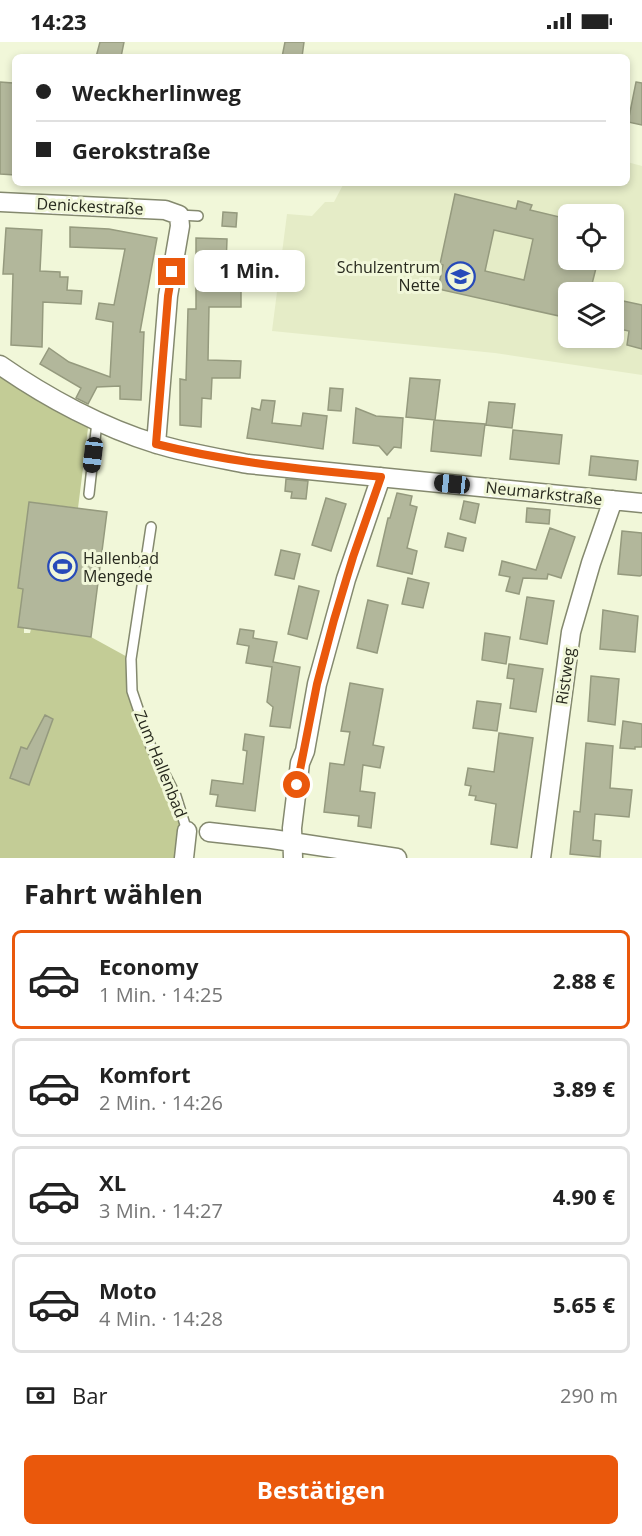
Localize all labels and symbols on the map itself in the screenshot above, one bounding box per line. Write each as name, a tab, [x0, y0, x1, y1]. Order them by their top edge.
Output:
street label: Denickestraße	[36, 192, 144, 220]
callout: 1 Min.	[193, 251, 304, 293]
place label: Schulzentrum Nette	[337, 256, 440, 296]
route end	[158, 258, 185, 285]
school or university icon: Schulzentrum Nette	[445, 260, 477, 292]
car	[82, 436, 104, 474]
car	[433, 473, 471, 495]
street label: Neumarkstraße	[485, 476, 603, 510]
place label: Hallenbad Mengede	[83, 547, 159, 587]
sports icon: Hallenbad Mengede	[46, 551, 78, 583]
street label: Ristweg	[550, 646, 580, 706]
street label: Zum Hallenbad	[129, 707, 193, 821]
route start	[283, 771, 310, 798]

